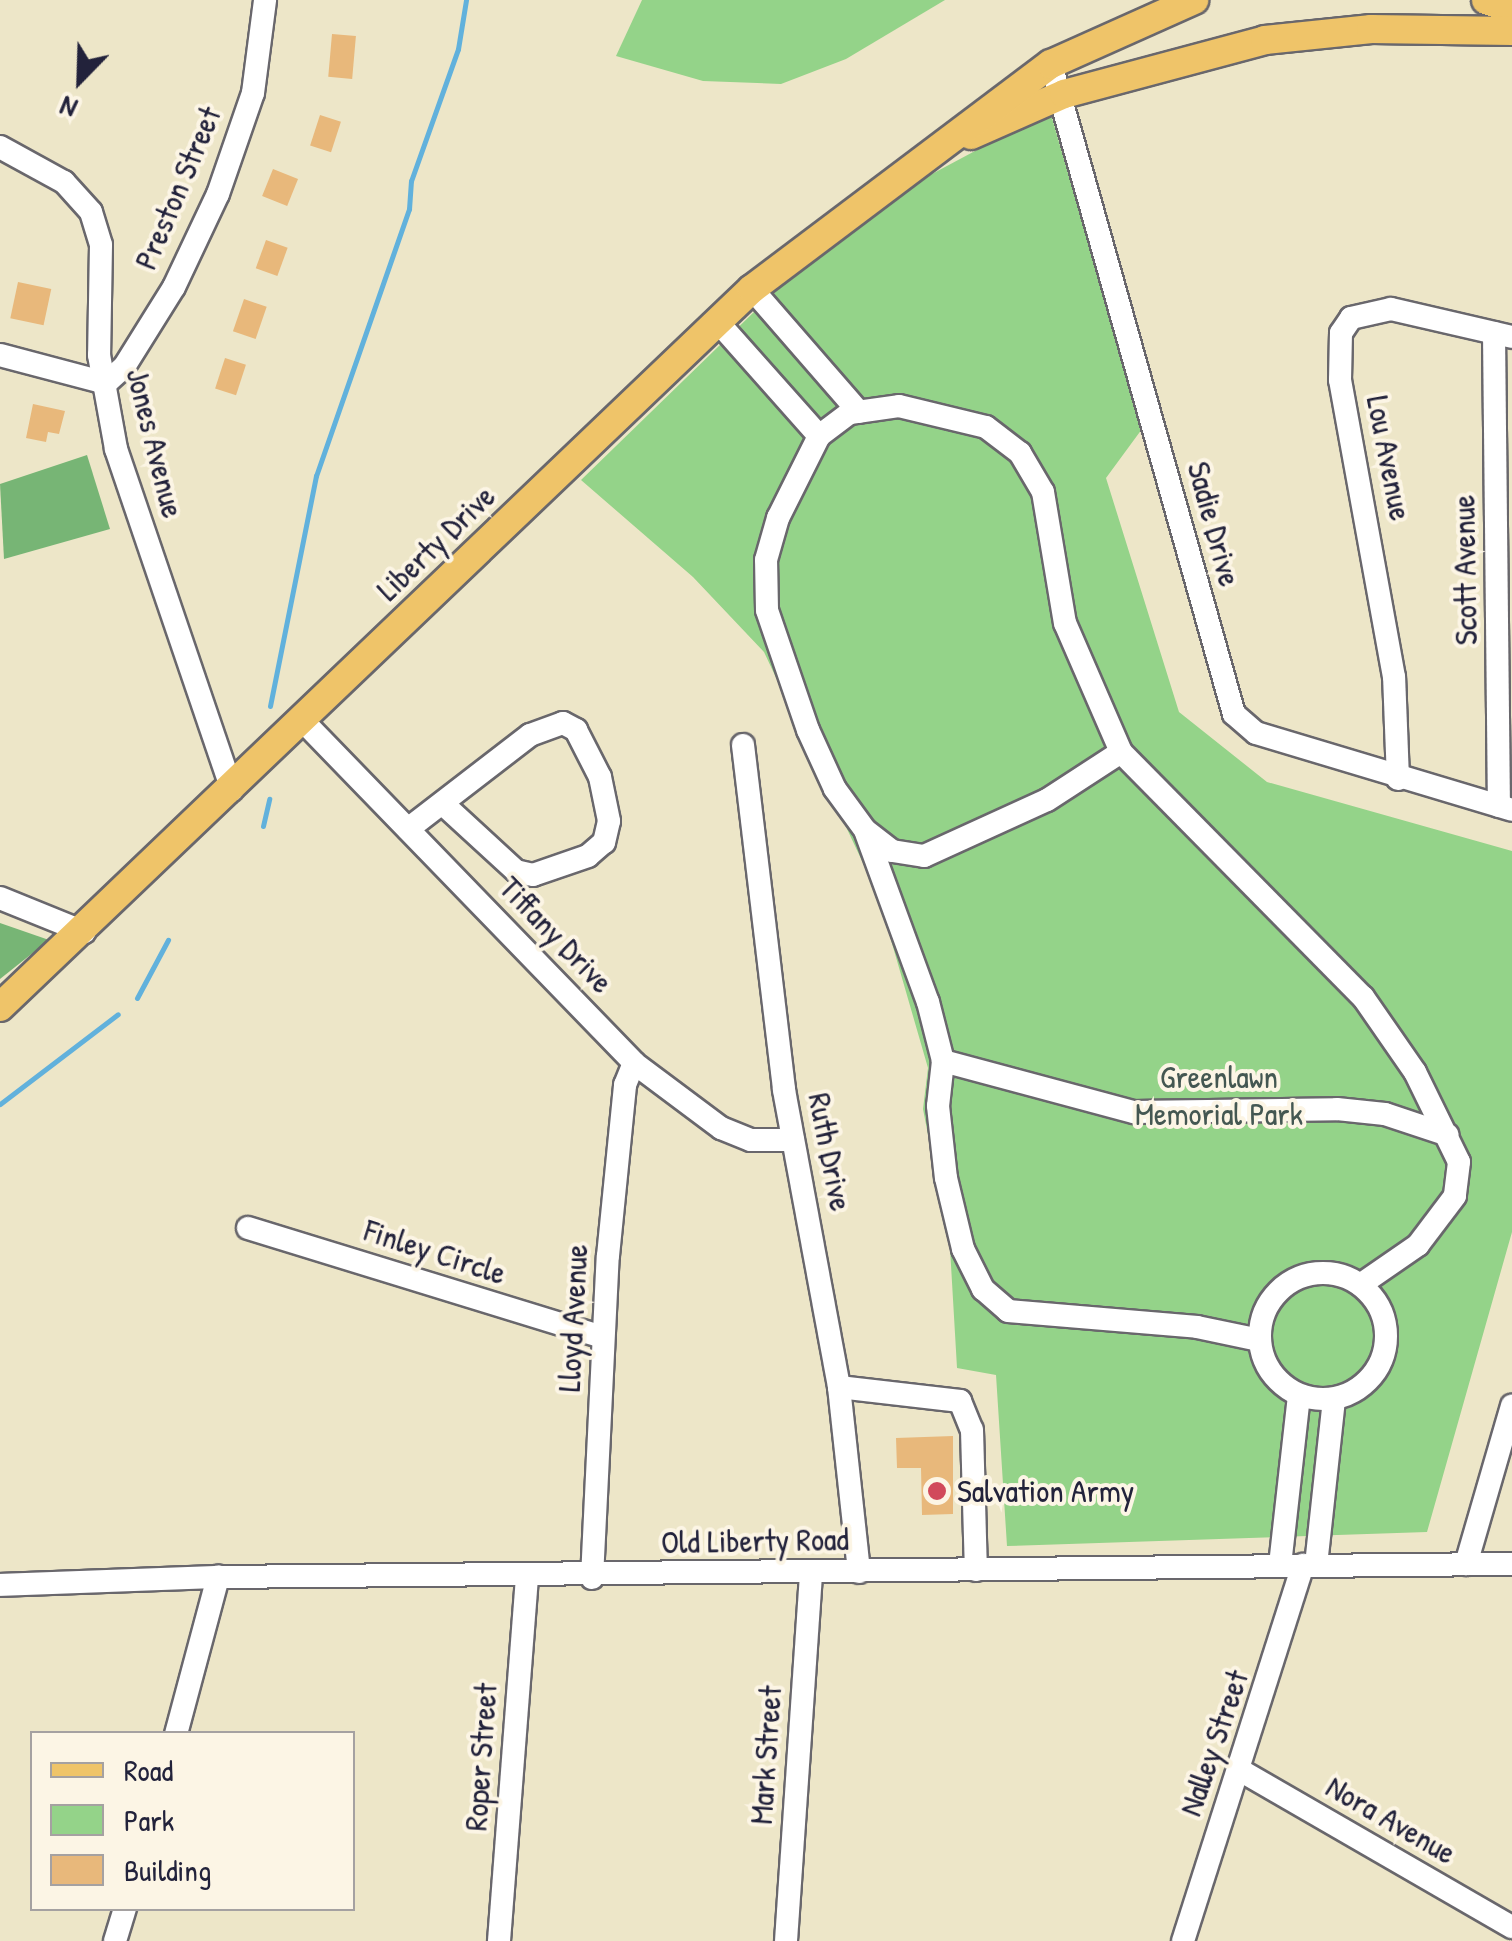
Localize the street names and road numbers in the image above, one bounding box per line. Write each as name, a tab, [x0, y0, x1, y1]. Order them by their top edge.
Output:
street label: Preston Street	[127, 101, 229, 275]
street label: Jones Avenue	[118, 364, 192, 522]
street label: Lou Avenue	[1358, 392, 1420, 524]
street label: Sadie Drive	[1179, 458, 1249, 590]
street label: Liberty Drive	[369, 477, 503, 609]
street label: Scott Avenue	[1444, 494, 1486, 646]
street label: Tiffany Drive	[491, 869, 621, 1001]
street label: Ruth Drive	[800, 1090, 860, 1214]
street label: Finley Circle	[359, 1211, 511, 1293]
street label: Lloyd Avenue	[550, 1243, 596, 1393]
street label: Old Liberty Road	[661, 1520, 849, 1562]
street label: Nalley Street	[1171, 1665, 1257, 1821]
street label: Roper Street	[457, 1682, 505, 1832]
street label: Mark Street	[742, 1684, 790, 1826]
street label: Nora Avenue	[1319, 1768, 1463, 1872]

